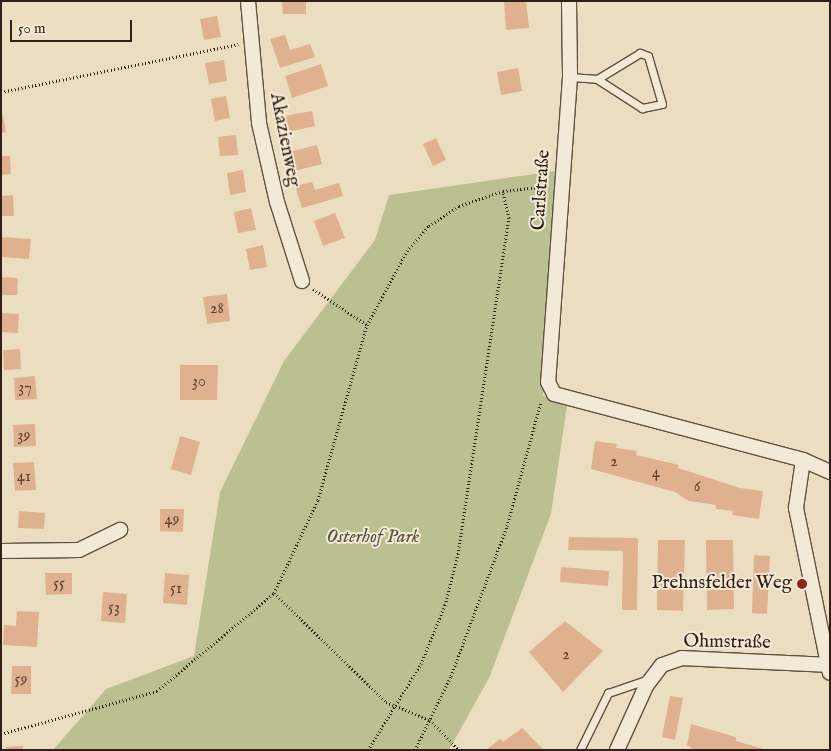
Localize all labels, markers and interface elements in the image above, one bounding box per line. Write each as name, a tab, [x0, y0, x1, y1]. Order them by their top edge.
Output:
scale bar	[12, 10, 135, 42]
text: 50 m	[18, 19, 46, 38]
street label: Akazienweg	[264, 91, 304, 189]
street label: Carlstraße	[528, 149, 556, 231]
house number: 28	[210, 299, 224, 319]
house number: 30	[192, 372, 206, 392]
house number: 37	[18, 378, 32, 398]
house number: 39	[18, 426, 30, 446]
house number: 2	[610, 452, 618, 472]
house number: 4	[652, 463, 660, 483]
house number: 41	[17, 467, 31, 487]
house number: 6	[694, 477, 700, 497]
house number: 49	[165, 510, 179, 530]
park label: Osterhof Park	[327, 527, 419, 549]
place label: Prehnsfelder Weg	[652, 573, 792, 595]
house number: 55	[53, 574, 65, 594]
marker: Prehnsfelder Weg	[796, 578, 808, 590]
house number: 51	[170, 579, 182, 599]
house number: 53	[108, 598, 120, 618]
street label: Ohmstraße	[683, 631, 771, 655]
house number: 2	[562, 645, 570, 665]
house number: 59	[15, 670, 27, 690]

